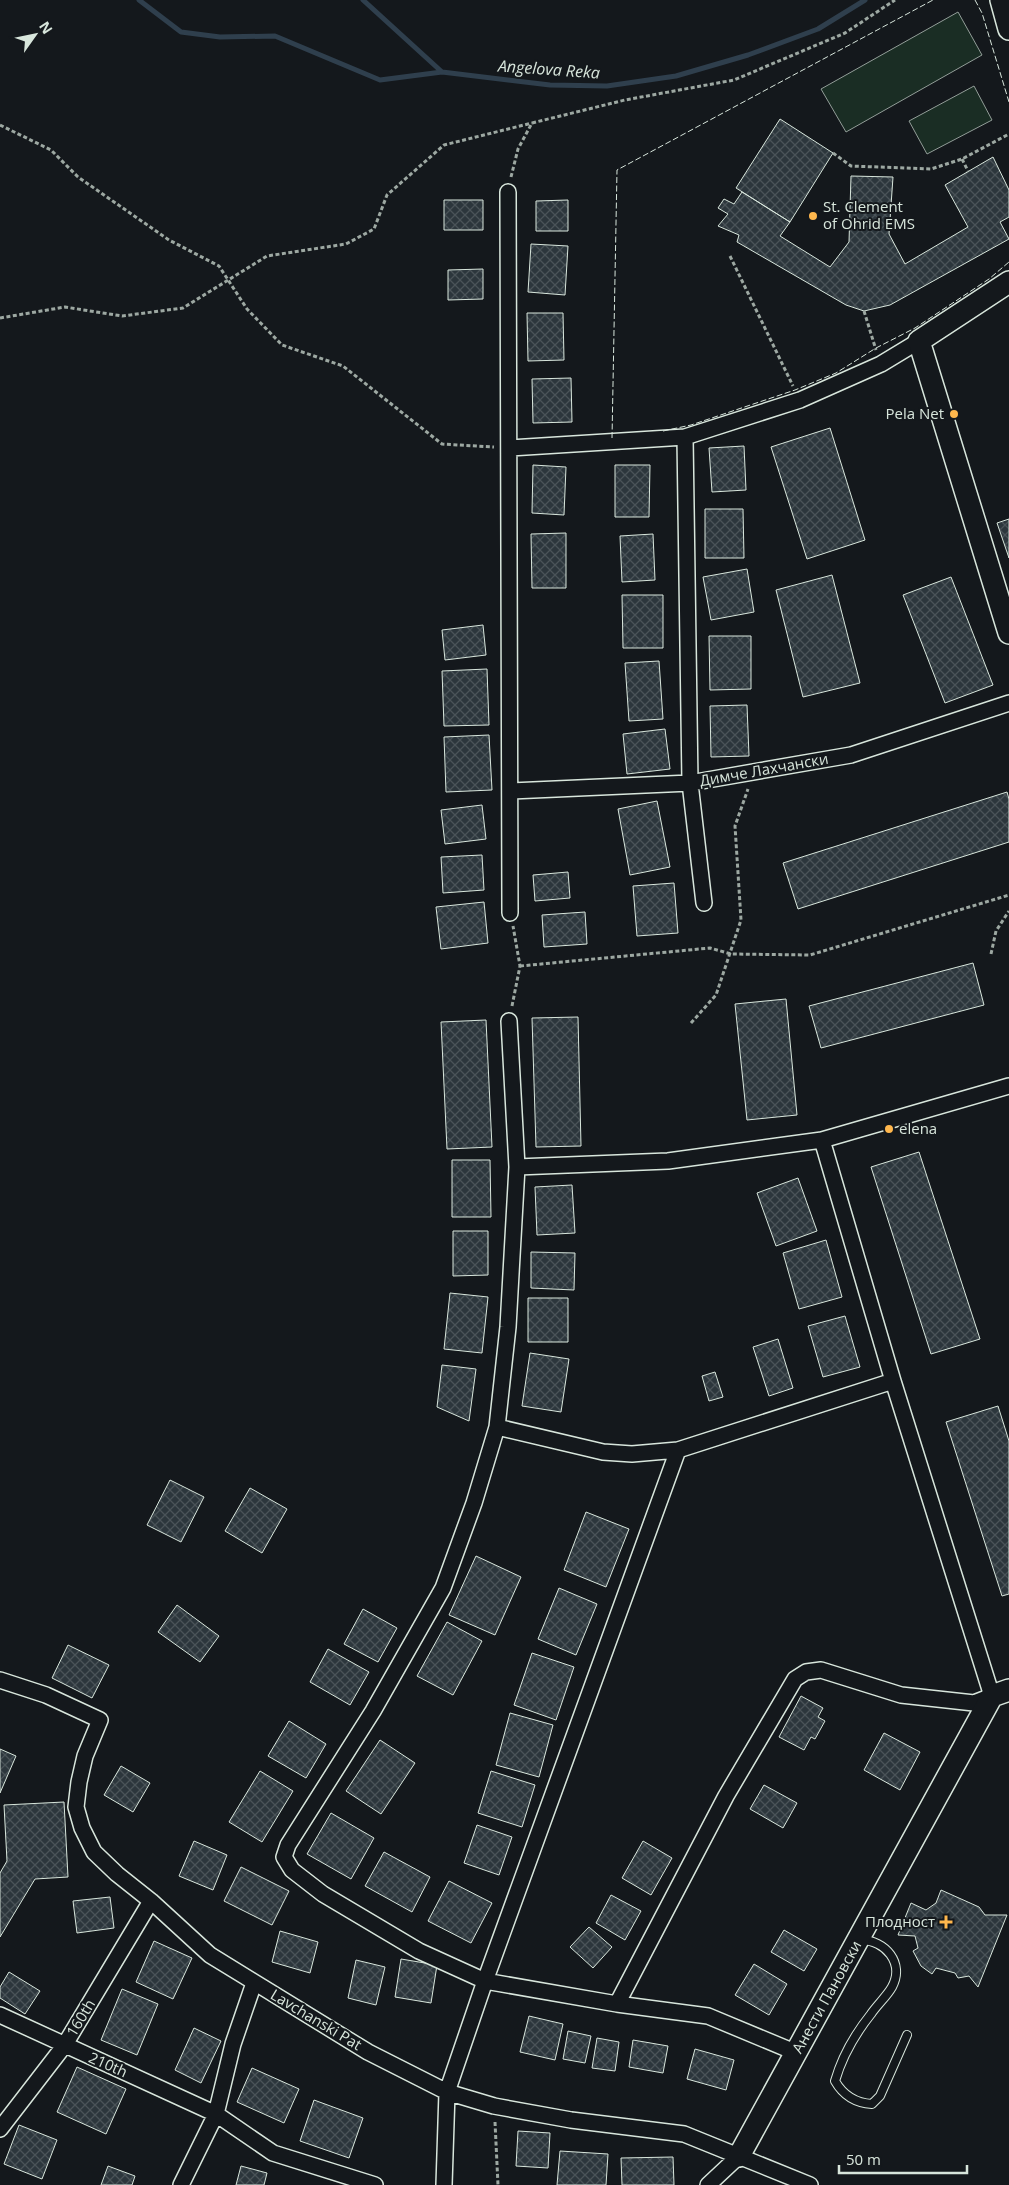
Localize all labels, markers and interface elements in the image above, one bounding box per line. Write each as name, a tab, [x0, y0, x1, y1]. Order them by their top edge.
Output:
north arrow	[10, 10, 60, 60]
text: N	[35, 18, 57, 38]
water label: Angelova Reka	[496, 54, 601, 84]
place label: St. Clement of Ohrid EMS	[823, 196, 915, 233]
marker: St. Clement of Ohrid EMS	[807, 210, 819, 222]
place label: Pela Net	[885, 403, 944, 423]
marker: Pela Net	[948, 408, 960, 420]
street label: Димче Лахчански	[698, 748, 830, 790]
place label: elena	[899, 1118, 937, 1138]
marker: elena	[883, 1123, 895, 1135]
place label: Плодност	[865, 1911, 935, 1931]
marker: Плодност	[939, 1915, 953, 1929]
street label: Анести Пановски	[787, 1937, 865, 2056]
street label: Lavchanski Pat	[267, 1984, 366, 2054]
street label: 160th	[61, 1995, 99, 2040]
street label: 210th	[86, 2047, 131, 2081]
scale bar	[839, 2142, 966, 2174]
text: 50 m	[846, 2149, 881, 2169]

